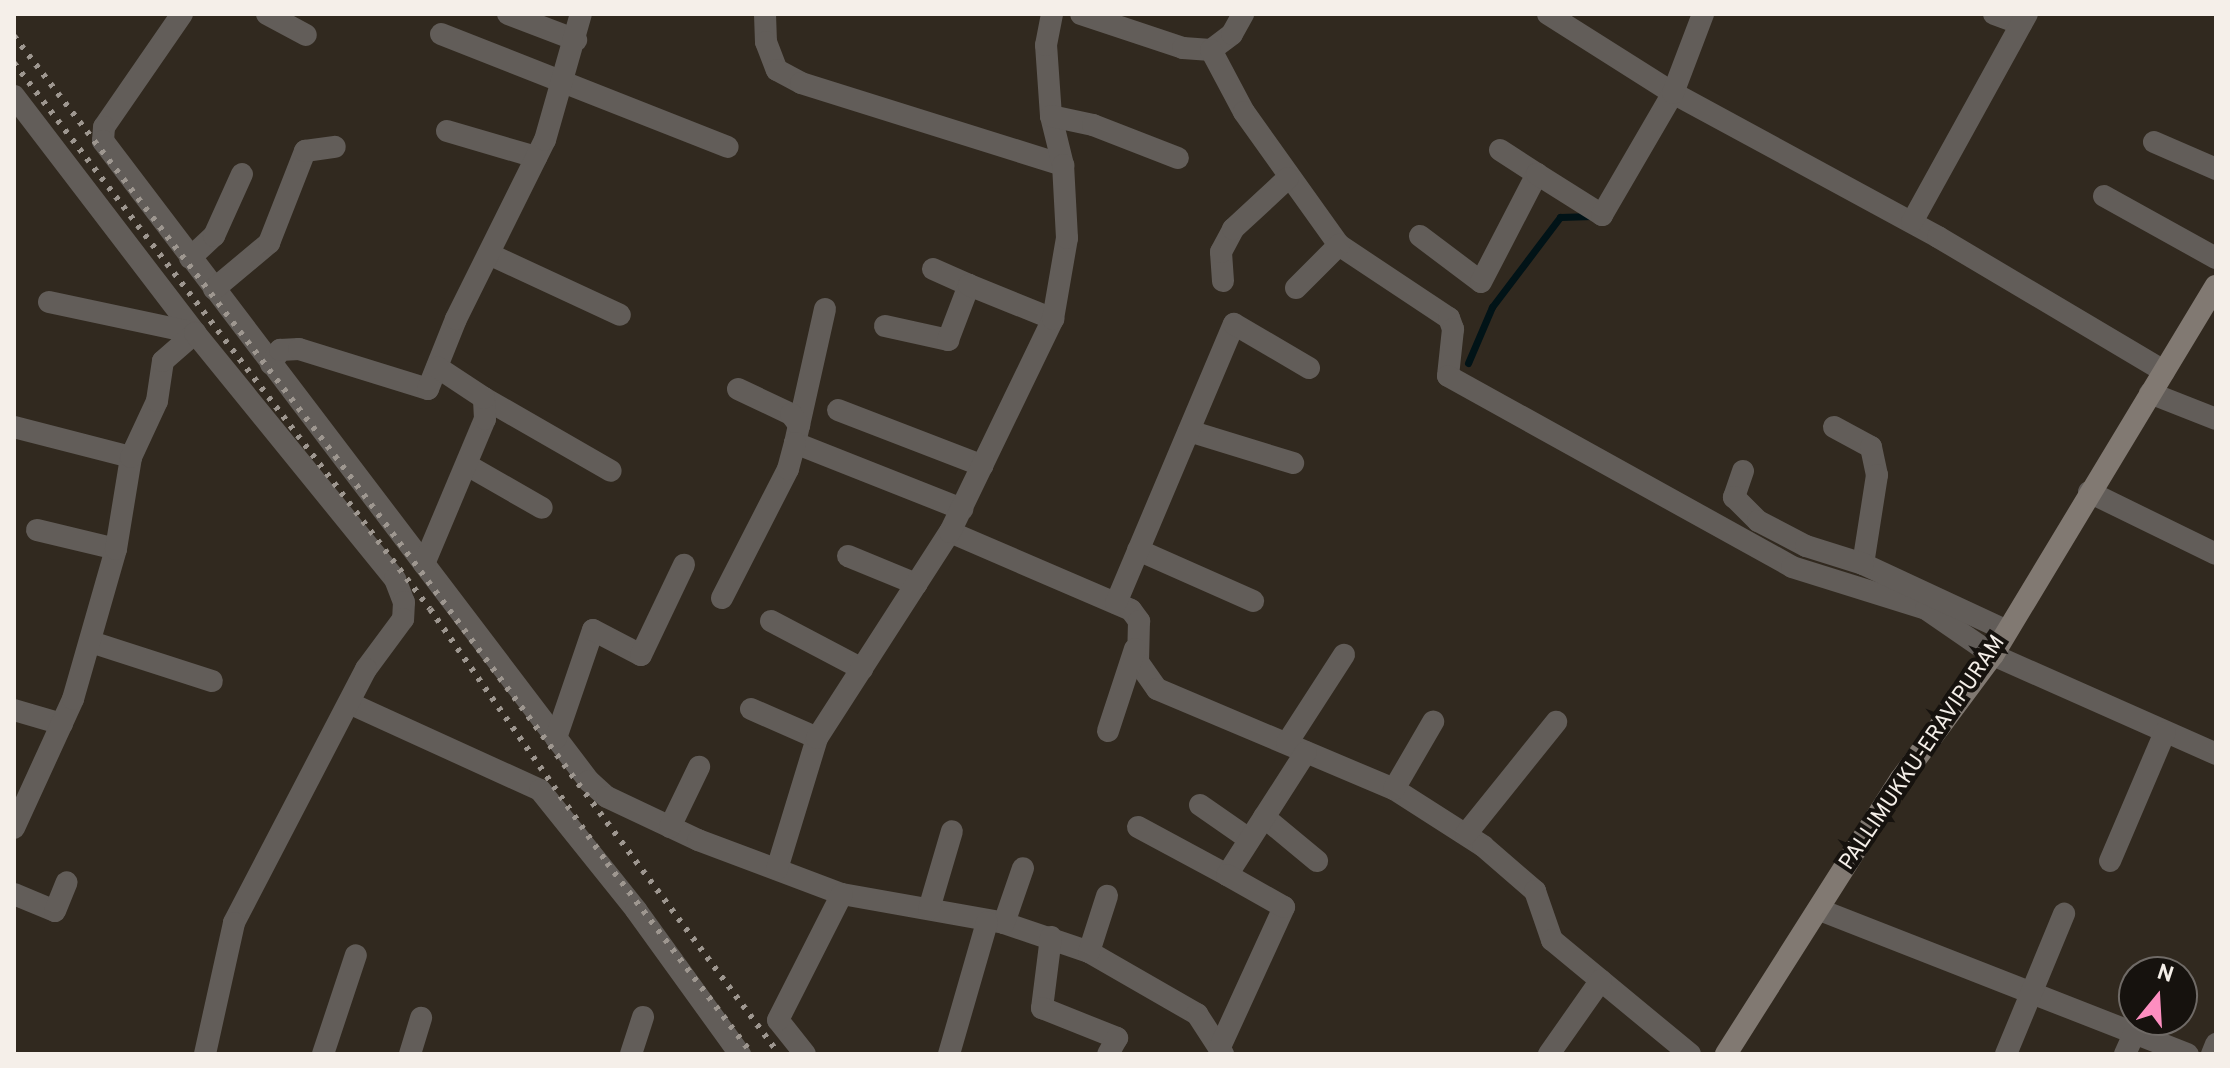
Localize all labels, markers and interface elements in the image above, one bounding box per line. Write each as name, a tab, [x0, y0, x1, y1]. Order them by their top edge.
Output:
street label: PALLIMUKKU-ERAVIPURAM	[1834, 631, 2012, 875]
north arrow	[2118, 956, 2198, 1036]
text: N	[2153, 959, 2177, 990]

